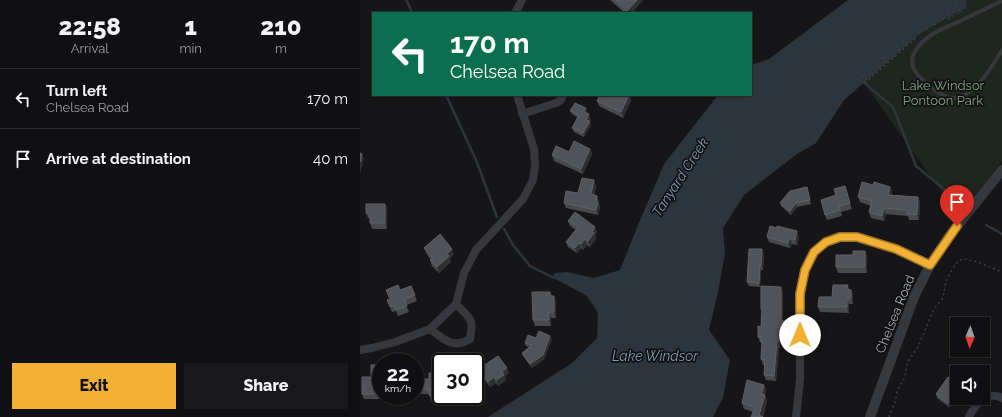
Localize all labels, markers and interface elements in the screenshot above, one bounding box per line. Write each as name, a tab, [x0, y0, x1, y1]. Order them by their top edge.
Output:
text: 22:58	[59, 12, 121, 41]
text: 1	[184, 12, 197, 41]
text: 210	[260, 12, 301, 41]
text: 170 m	[450, 27, 530, 60]
icon: left	[384, 28, 436, 80]
text: Arrival	[71, 41, 109, 56]
text: min	[179, 41, 202, 56]
text: m	[275, 41, 287, 56]
text: Chelsea Road	[450, 61, 565, 82]
park label: Lake Windsor Pontoon Park	[902, 78, 985, 108]
text: Turn left	[46, 82, 107, 100]
icon: left	[12, 88, 34, 110]
text: 170 m	[307, 90, 348, 108]
text: Chelsea Road	[46, 100, 129, 115]
water label: Tanyard Creek	[649, 134, 712, 219]
icon: arrive	[12, 148, 34, 170]
text: Arrive at destination	[46, 150, 191, 168]
text: 40 m	[313, 150, 348, 168]
pin	[940, 185, 974, 226]
icon: arrive	[946, 191, 968, 213]
street label: Chelsea Road	[872, 273, 918, 355]
position arrow	[779, 314, 821, 356]
north arrow	[950, 317, 990, 357]
map controls	[950, 317, 990, 405]
water label: Lake Windsor	[612, 348, 699, 364]
speed limit sign: 30	[432, 353, 484, 405]
text: 22	[387, 362, 409, 386]
button: Exit	[12, 363, 176, 409]
button: Share	[184, 363, 348, 409]
button: sound	[950, 365, 990, 405]
text: km/h	[385, 383, 411, 394]

